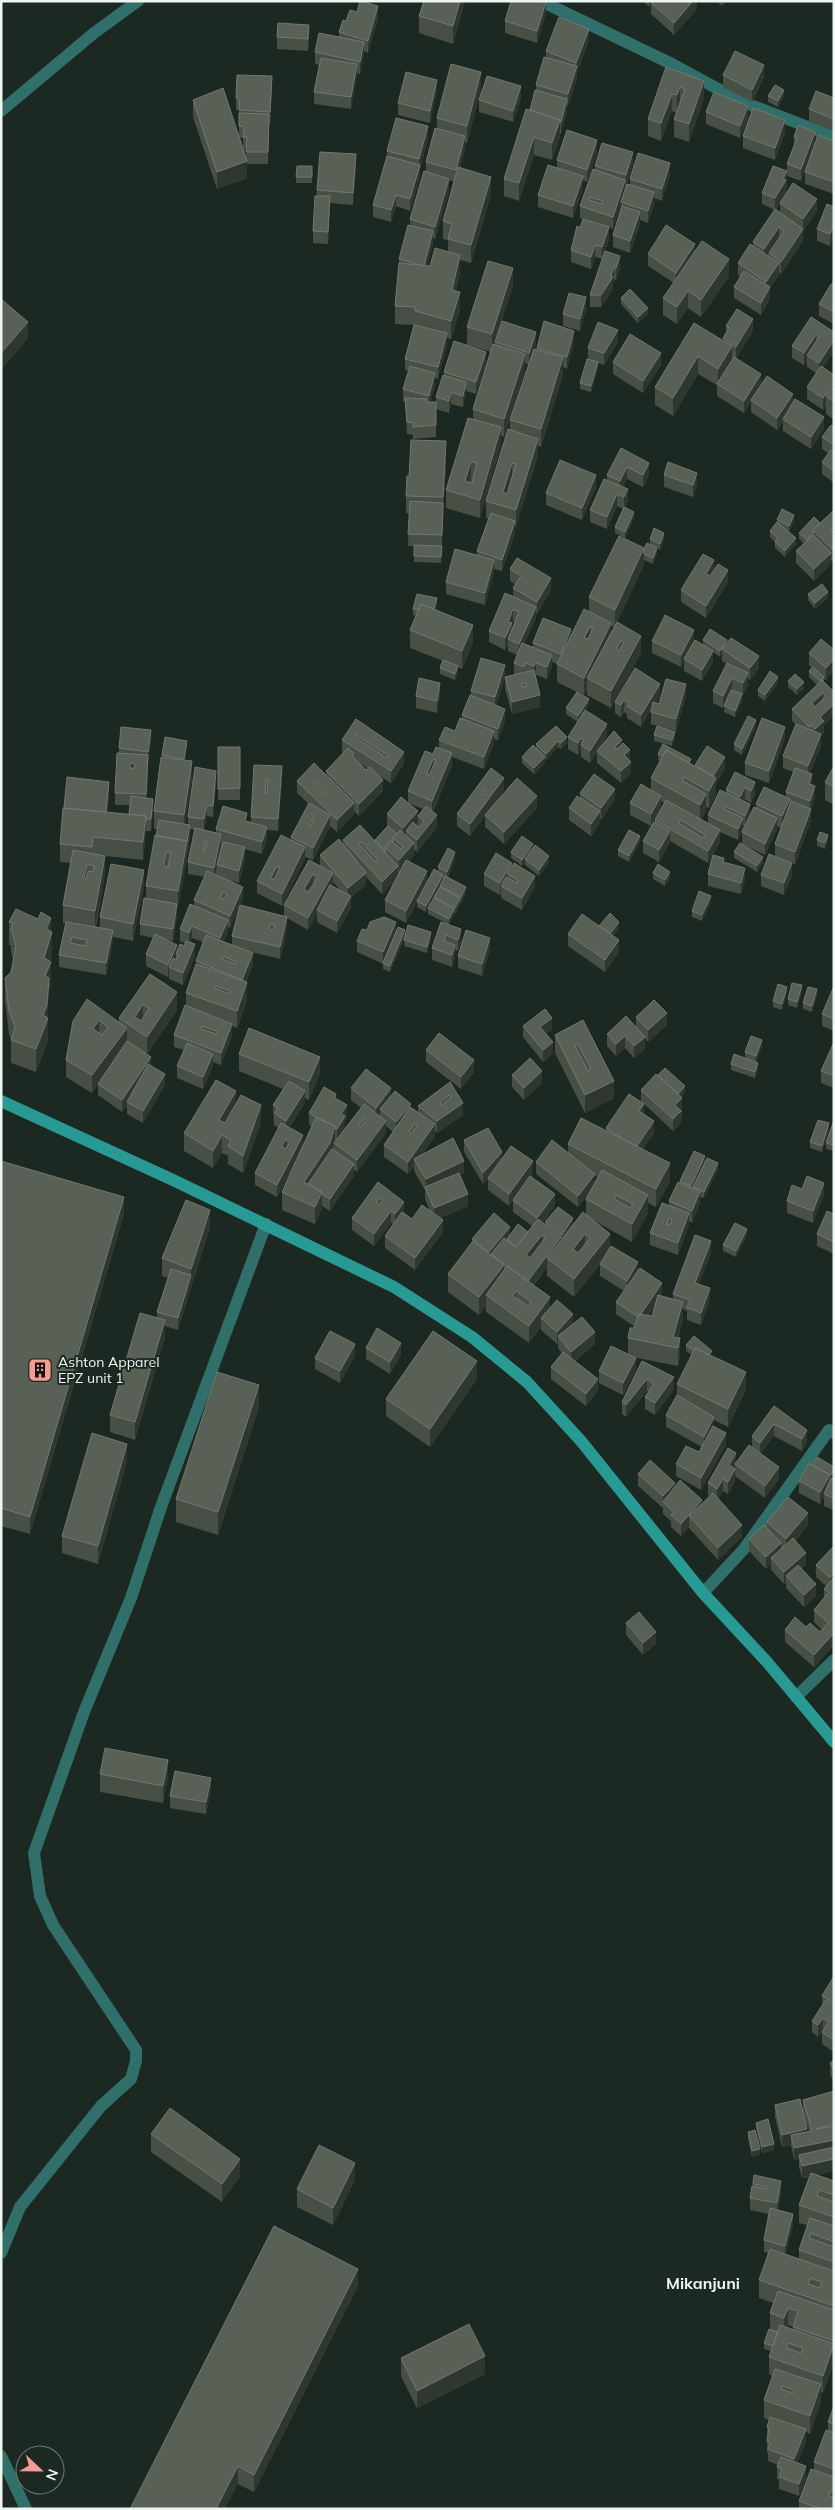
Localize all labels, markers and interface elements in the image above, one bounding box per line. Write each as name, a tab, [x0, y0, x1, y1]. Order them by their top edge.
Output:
place label: Ashton Apparel EPZ unit 1	[58, 1353, 159, 1387]
building icon: Ashton Apparel EPZ unit 1	[27, 1357, 53, 1383]
district label: Mikanjuni	[666, 2273, 740, 2293]
north arrow	[15, 2445, 65, 2495]
text: N	[42, 2467, 62, 2483]

